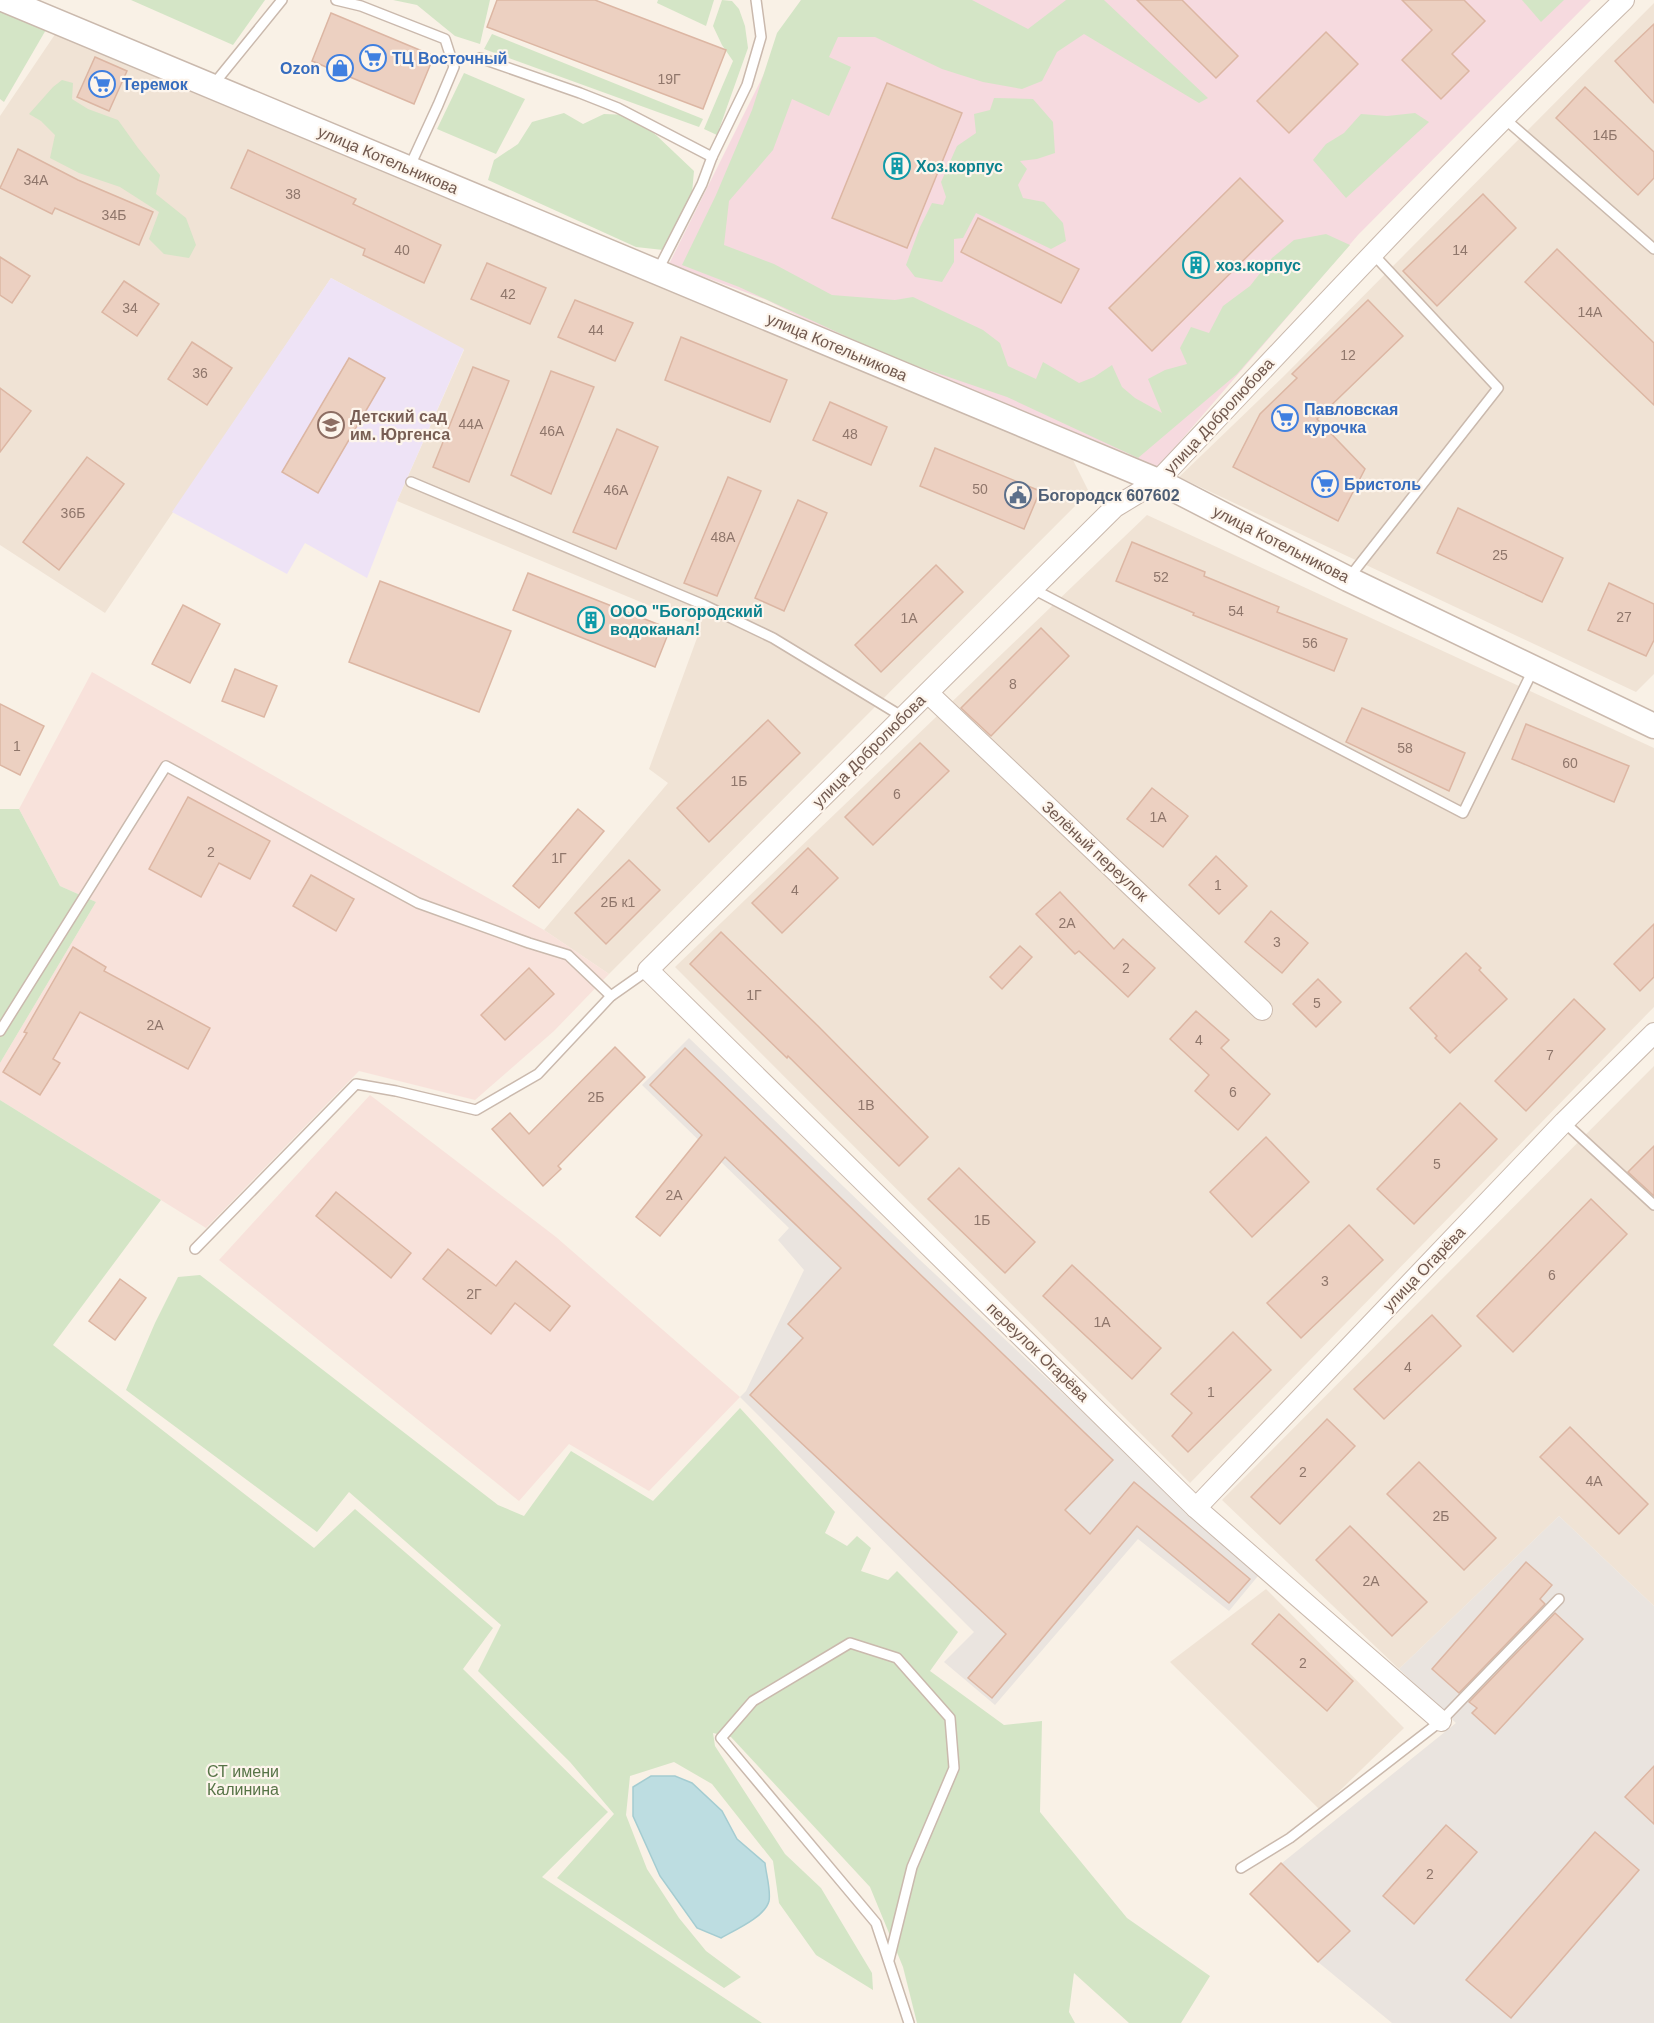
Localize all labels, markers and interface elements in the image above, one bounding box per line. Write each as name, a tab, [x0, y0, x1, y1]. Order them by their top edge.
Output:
supermarket icon: ТЦ Восточный	[358, 43, 388, 73]
place label: ТЦ Восточный	[392, 50, 507, 67]
shop icon: Ozon	[325, 53, 355, 83]
place label: Ozon	[280, 60, 320, 77]
supermarket icon: Теремок	[87, 69, 117, 99]
house number: 19Г	[657, 71, 681, 87]
place label: Теремок	[122, 76, 189, 93]
street label: улица Котельникова	[315, 123, 461, 197]
house number: 14Б	[1593, 127, 1617, 143]
building icon: Хоз.корпус	[882, 151, 912, 181]
place label: Хоз.корпус	[916, 158, 1003, 175]
house number: 34А	[24, 172, 49, 188]
house number: 38	[285, 186, 301, 202]
house number: 34Б	[102, 207, 126, 223]
house number: 40	[394, 242, 410, 258]
house number: 14	[1452, 242, 1468, 258]
building icon: хоз.корпус	[1181, 250, 1211, 280]
place label: хоз.корпус	[1216, 257, 1301, 274]
house number: 42	[500, 286, 516, 302]
house number: 34	[122, 300, 138, 316]
house number: 14А	[1578, 304, 1603, 320]
street label: улица Котельникова	[764, 310, 910, 384]
house number: 44	[588, 322, 604, 338]
house number: 12	[1340, 347, 1356, 363]
street label: улица Добролюбова	[1161, 355, 1277, 477]
house number: 36	[192, 365, 208, 381]
place label: Павловская курочка	[1304, 401, 1398, 436]
supermarket icon: Павловская курочка	[1270, 403, 1300, 433]
place label: Детский сад им. Юргенса	[350, 408, 450, 443]
school or university icon: Детский сад им. Юргенса	[316, 410, 346, 440]
house number: 44А	[459, 416, 484, 432]
house number: 46А	[540, 423, 565, 439]
house number: 48	[842, 426, 858, 442]
supermarket icon: Бристоль	[1310, 469, 1340, 499]
place label: Бристоль	[1344, 476, 1421, 493]
public building icon: Богородск 607602	[1003, 480, 1033, 510]
house number: 50	[972, 481, 988, 497]
house number: 46А	[604, 482, 629, 498]
place label: Богородск 607602	[1038, 487, 1180, 504]
street label: улица Котельникова	[1210, 502, 1352, 586]
house number: 36Б	[61, 505, 85, 521]
house number: 48А	[711, 529, 736, 545]
house number: 25	[1492, 547, 1508, 563]
house number: 52	[1153, 569, 1169, 585]
place label: ООО "Богородский водоканал!	[610, 603, 763, 638]
house number: 54	[1228, 603, 1244, 619]
building icon: ООО "Богородский водоканал!	[576, 605, 606, 635]
house number: 27	[1616, 609, 1632, 625]
house number: 1А	[900, 610, 918, 626]
house number: 56	[1302, 635, 1318, 651]
house number: 8	[1009, 676, 1017, 692]
street label: улица Добролюбова	[809, 691, 929, 811]
house number: 1	[13, 738, 21, 754]
house number: 58	[1397, 740, 1413, 756]
house number: 60	[1562, 755, 1578, 771]
house number: 1Б	[731, 773, 747, 789]
house number: 6	[893, 786, 901, 802]
street label: Зелёный переулок	[1039, 798, 1152, 905]
house number: 1А	[1149, 809, 1167, 825]
house number: 2	[207, 844, 215, 860]
house number: 1Г	[551, 850, 567, 866]
house number: 1	[1214, 877, 1222, 893]
house number: 4	[791, 882, 799, 898]
house number: 2Б к1	[601, 894, 636, 910]
house number: 2А	[1058, 915, 1076, 931]
house number: 3	[1273, 934, 1281, 950]
house number: 2	[1122, 960, 1130, 976]
house number: 1Г	[746, 987, 762, 1003]
house number: 5	[1313, 995, 1321, 1011]
house number: 2А	[146, 1017, 164, 1033]
house number: 4	[1195, 1032, 1203, 1048]
house number: 7	[1546, 1047, 1554, 1063]
house number: 6	[1229, 1084, 1237, 1100]
house number: 2Б	[588, 1089, 604, 1105]
house number: 1В	[857, 1097, 875, 1113]
house number: 5	[1433, 1156, 1441, 1172]
house number: 2А	[665, 1187, 683, 1203]
house number: 1Б	[974, 1212, 990, 1228]
street label: улица Огарёва	[1380, 1223, 1468, 1315]
house number: 6	[1548, 1267, 1556, 1283]
house number: 3	[1321, 1273, 1329, 1289]
house number: 2Г	[466, 1286, 482, 1302]
street label: переулок Огарёва	[984, 1299, 1092, 1405]
house number: 1А	[1093, 1314, 1111, 1330]
house number: 4	[1404, 1359, 1412, 1375]
house number: 1	[1207, 1384, 1215, 1400]
house number: 2	[1299, 1464, 1307, 1480]
house number: 4А	[1585, 1473, 1603, 1489]
house number: 2Б	[1433, 1508, 1449, 1524]
house number: 2А	[1362, 1573, 1380, 1589]
house number: 2	[1299, 1655, 1307, 1671]
park label: СТ имени Калинина	[207, 1763, 279, 1798]
house number: 2	[1426, 1866, 1434, 1882]

